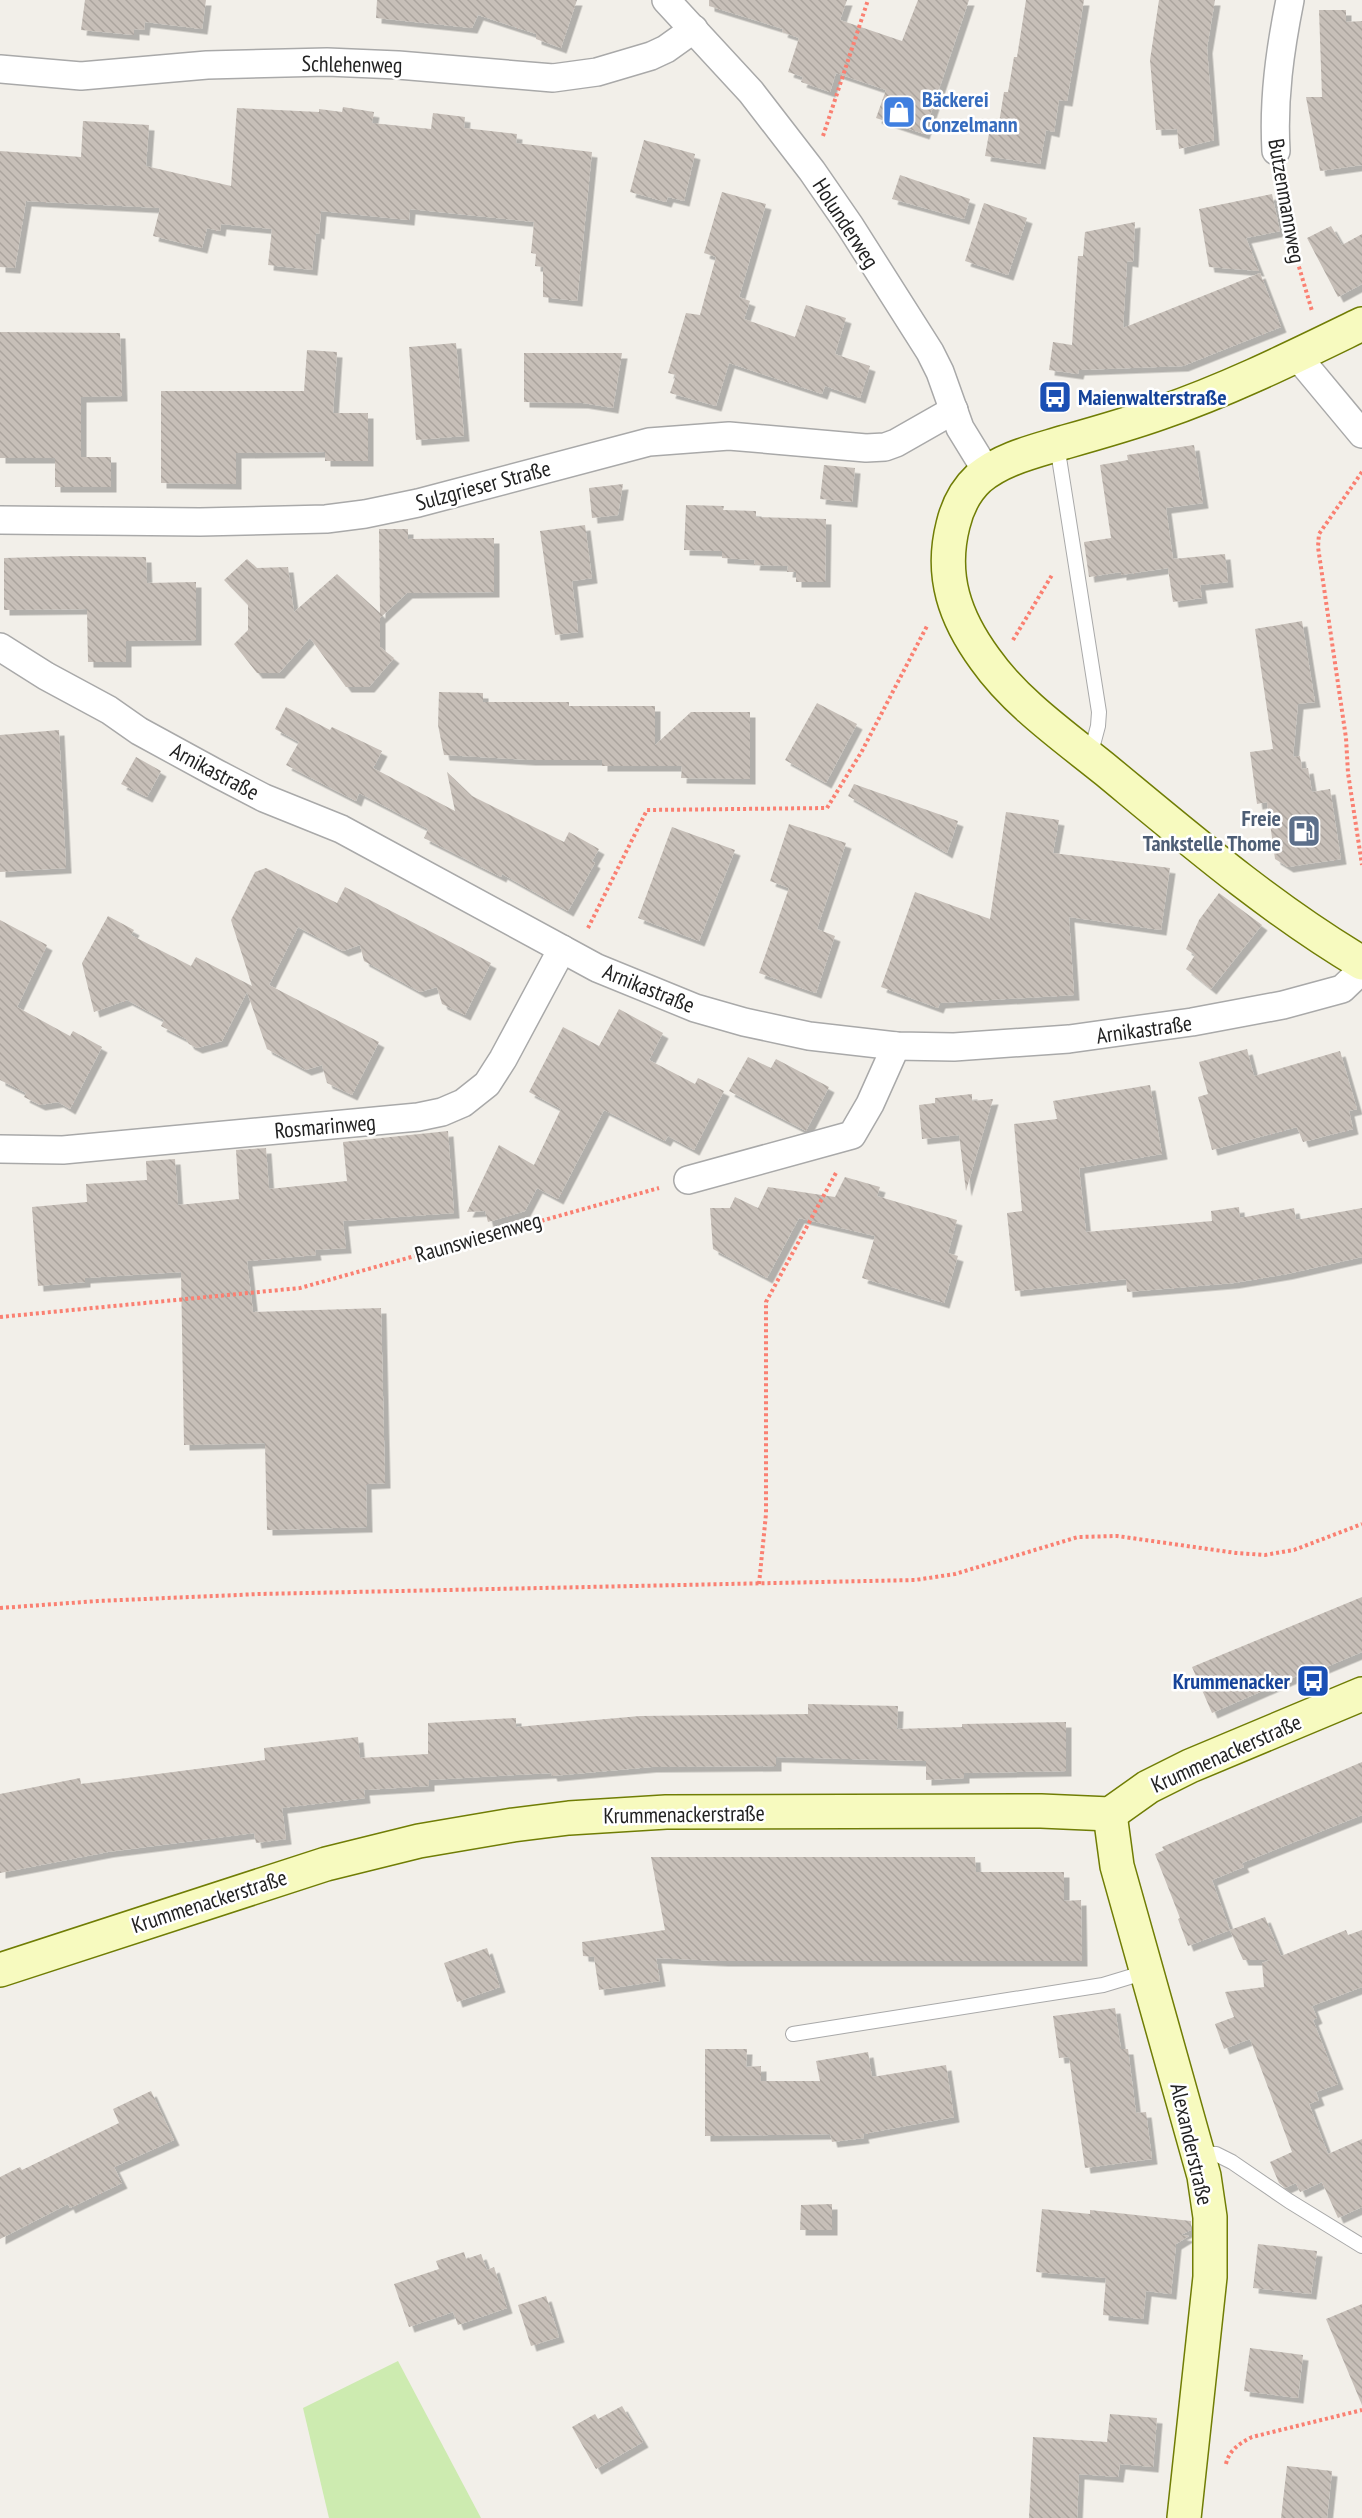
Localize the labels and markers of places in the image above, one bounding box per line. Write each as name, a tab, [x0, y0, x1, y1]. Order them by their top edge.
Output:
place label: Bäckerei Conzelmann	[922, 85, 1018, 138]
shop icon: Bäckerei Conzelmann	[881, 94, 917, 130]
bus stop icon: Maienwalterstraße	[1037, 379, 1073, 415]
place label: Maienwalterstraße	[1078, 383, 1227, 411]
place label: Freie Tankstelle Thome	[1143, 804, 1281, 857]
fuel station icon: Freie Tankstelle Thome	[1286, 813, 1322, 849]
bus stop icon: Krummenacker	[1295, 1663, 1331, 1699]
place label: Krummenacker	[1173, 1667, 1291, 1695]

